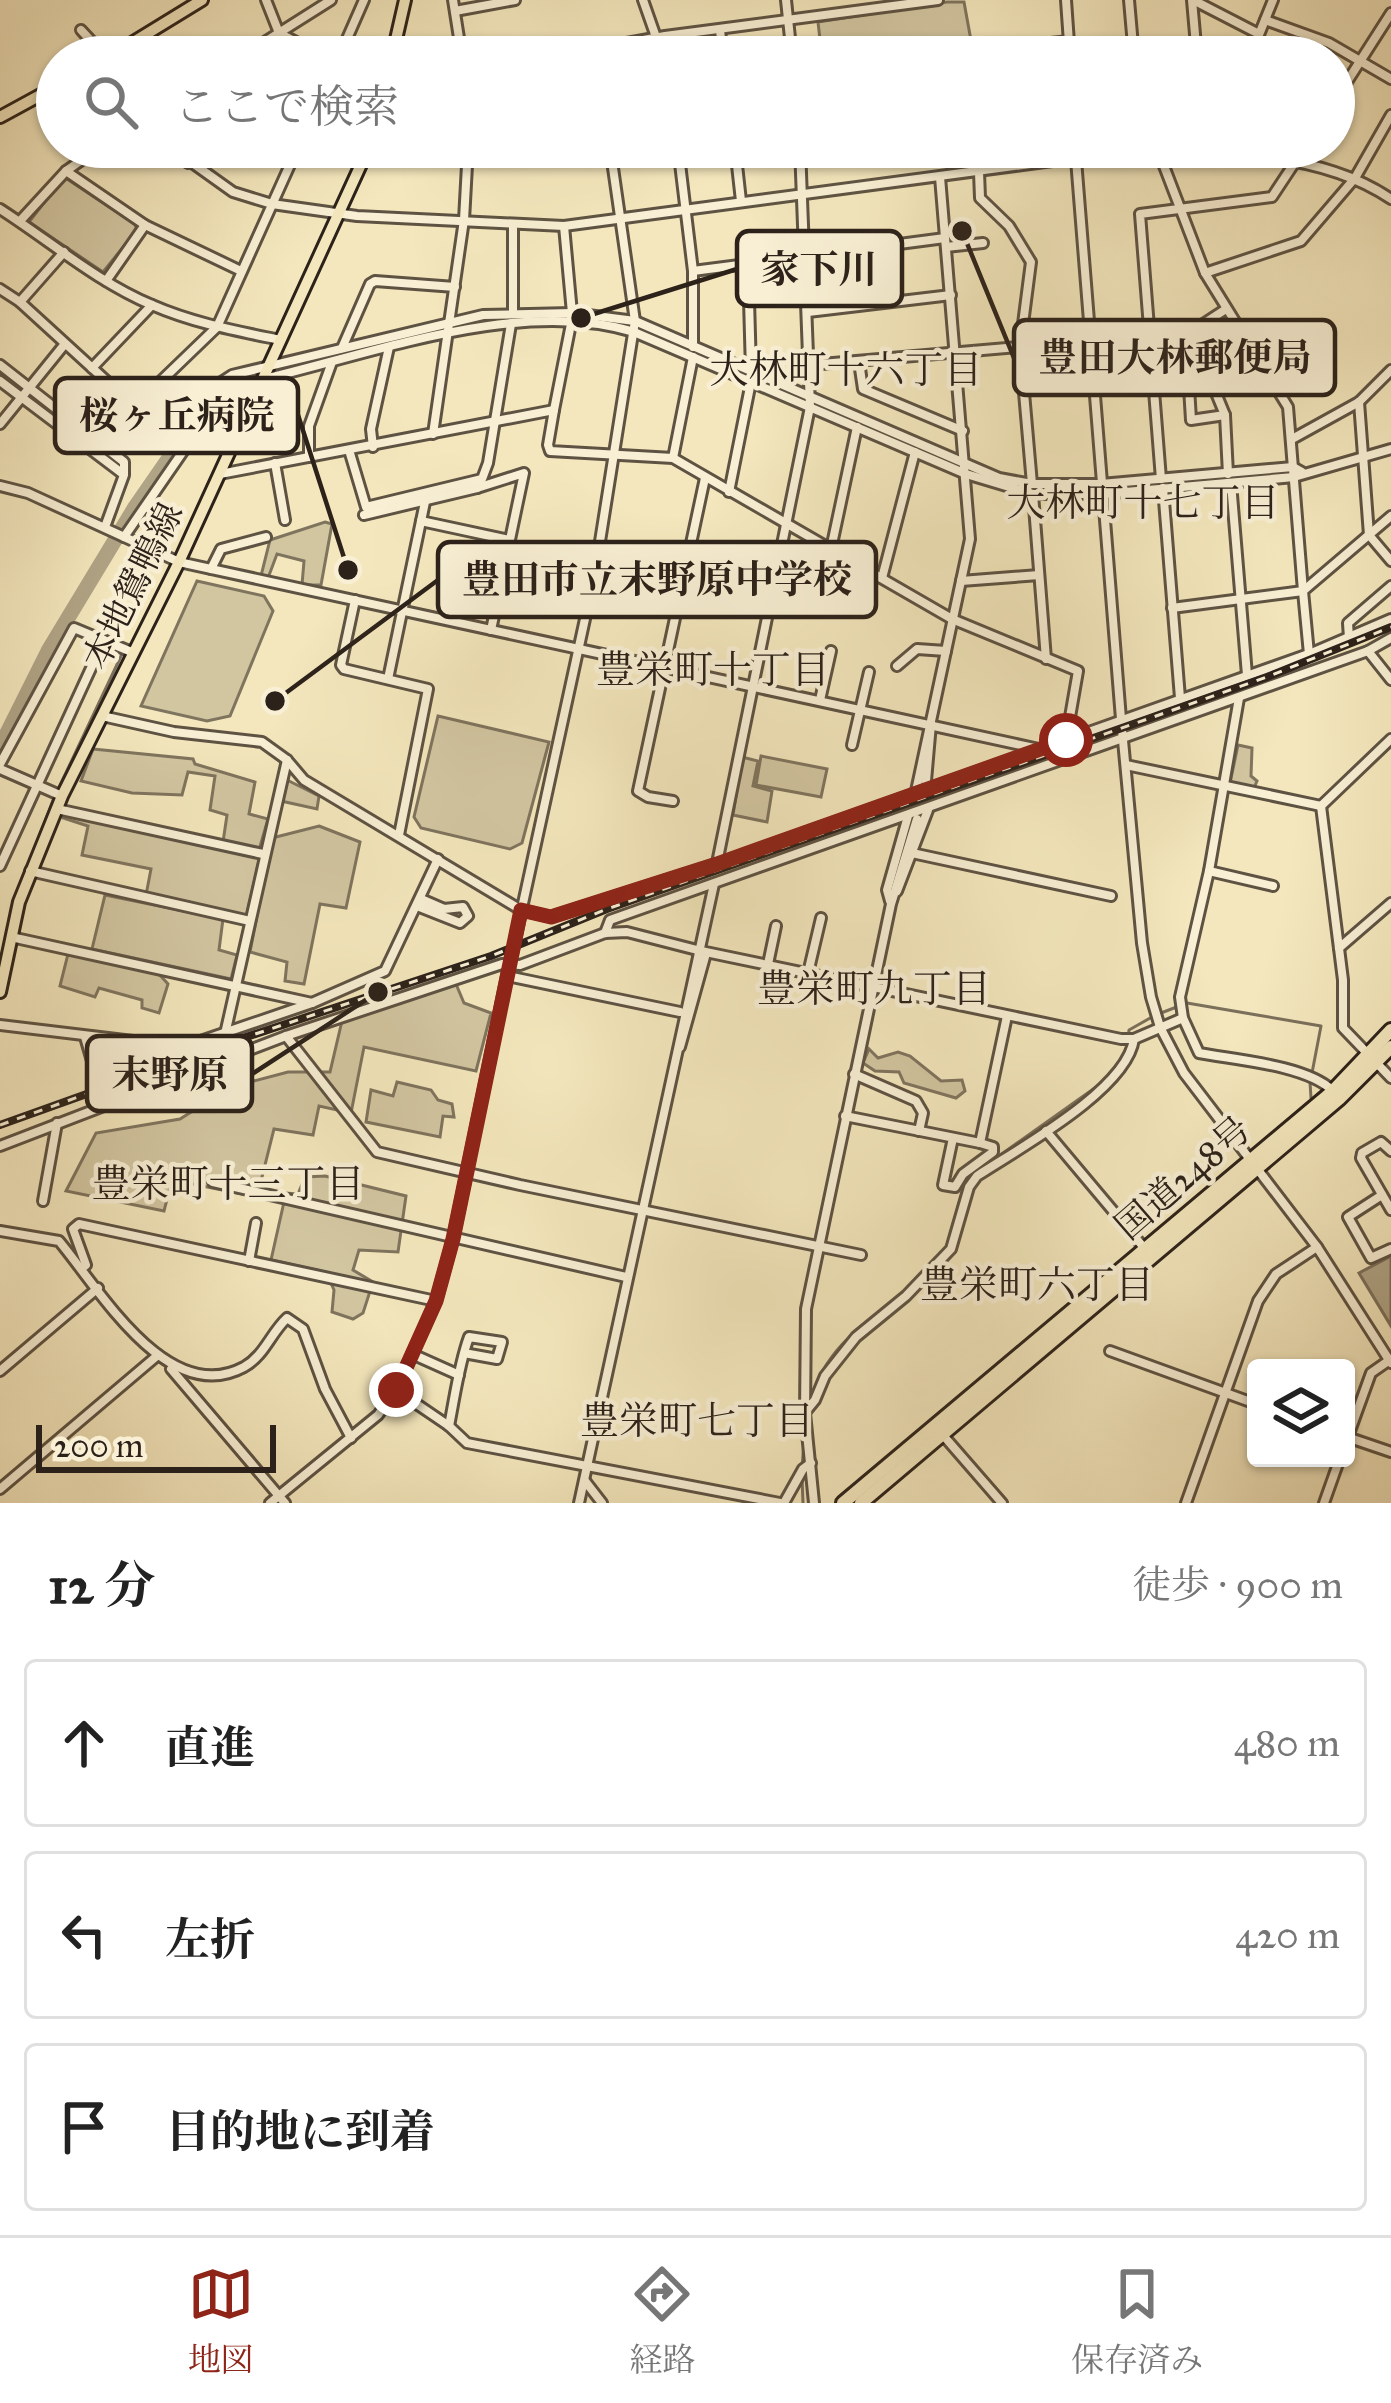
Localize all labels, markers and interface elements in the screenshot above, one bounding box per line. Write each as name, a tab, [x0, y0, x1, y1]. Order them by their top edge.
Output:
search box	[36, 36, 1355, 168]
icon: search	[78, 69, 144, 135]
text: ここで検索	[174, 79, 399, 134]
callout: 家下川	[737, 231, 902, 306]
text: 家下川	[760, 246, 878, 294]
callout: 豊田大林郵便局	[1014, 320, 1335, 395]
text: 豊田大林郵便局	[1038, 334, 1312, 382]
district label: 大林町十六丁目	[709, 346, 983, 394]
callout: 桜ヶ丘病院	[55, 378, 298, 453]
text: 桜ヶ丘病院	[79, 392, 275, 440]
district label: 大林町十七丁目	[1006, 479, 1280, 527]
street label: 本地鴛鴨線	[74, 495, 192, 677]
callout: 豊田市立末野原中学校	[438, 542, 876, 617]
text: 豊田市立末野原中学校	[462, 556, 852, 604]
district label: 豊栄町十丁目	[596, 646, 830, 694]
route start	[1039, 713, 1093, 767]
district label: 豊栄町九丁目	[757, 965, 991, 1013]
callout: 末野原	[87, 1036, 252, 1111]
text: 末野原	[111, 1051, 229, 1099]
street label: 国道248号	[1106, 1107, 1260, 1249]
district label: 豊栄町十三丁目	[91, 1160, 365, 1208]
district label: 豊栄町六丁目	[920, 1261, 1154, 1309]
map controls	[1247, 1359, 1355, 1467]
button: layers	[1247, 1359, 1355, 1467]
route end	[369, 1363, 423, 1417]
district label: 豊栄町七丁目	[580, 1397, 814, 1445]
scale bar	[36, 1419, 276, 1472]
text: 200 m	[54, 1426, 144, 1466]
text: 12 分	[48, 1555, 155, 1617]
text: 徒歩 · 900 m	[1132, 1561, 1343, 1609]
icon: ahead	[51, 1710, 117, 1776]
text: 480 m	[1234, 1719, 1340, 1767]
text: 直進	[165, 1720, 255, 1775]
icon: left	[51, 1902, 117, 1968]
text: 420 m	[1235, 1911, 1340, 1959]
text: 左折	[165, 1912, 255, 1967]
icon: arrive	[51, 2094, 117, 2160]
text: 目的地に到着	[165, 2104, 435, 2159]
tab: 地図	[188, 2261, 254, 2380]
tab: 経路	[629, 2261, 695, 2380]
tab: 保存済み	[1071, 2261, 1203, 2380]

